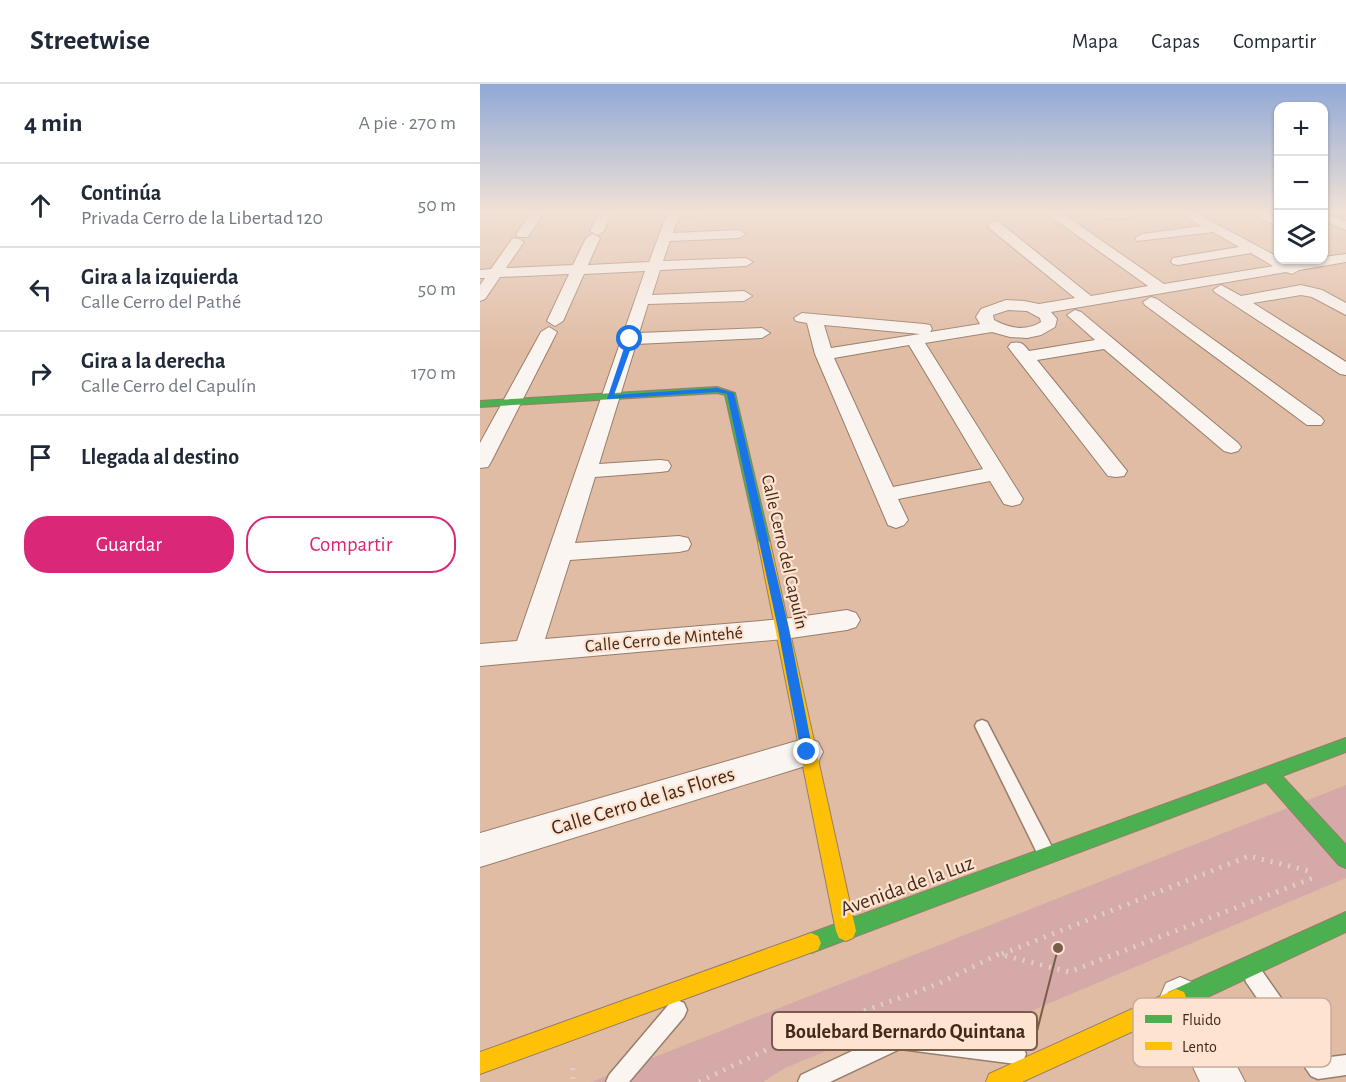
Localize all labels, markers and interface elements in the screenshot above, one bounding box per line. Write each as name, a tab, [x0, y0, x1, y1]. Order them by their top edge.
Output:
text: Streetwise	[30, 27, 150, 55]
text: Mapa	[1072, 31, 1118, 52]
text: Capas	[1151, 31, 1200, 52]
text: Compartir	[1233, 31, 1316, 52]
map controls	[1274, 102, 1328, 264]
button: +	[1274, 102, 1328, 156]
text: 4 min	[24, 110, 83, 136]
text: A pie · 270 m	[358, 113, 456, 133]
button: −	[1274, 156, 1328, 210]
text: Continúa	[81, 182, 161, 204]
icon: ahead	[24, 189, 57, 222]
text: 50 m	[418, 195, 456, 215]
text: Privada Cerro de la Libertad 120	[81, 208, 323, 228]
button: layers	[1274, 210, 1328, 264]
text: Gira a la izquierda	[81, 266, 239, 288]
icon: left	[24, 273, 57, 306]
text: 50 m	[418, 279, 456, 299]
text: Calle Cerro del Pathé	[81, 292, 241, 312]
route start	[616, 325, 642, 351]
text: Gira a la derecha	[81, 350, 226, 372]
icon: right	[24, 357, 57, 390]
text: 170 m	[411, 363, 456, 383]
text: Calle Cerro del Capulín	[81, 376, 256, 396]
icon: arrive	[24, 441, 57, 474]
text: Llegada al destino	[81, 446, 239, 468]
street label: Calle Cerro del Capulín	[757, 473, 811, 631]
button: Guardar	[24, 516, 234, 573]
button: Compartir	[246, 516, 456, 573]
street label: Calle Cerro de Mintehé	[584, 624, 744, 656]
route end	[793, 738, 819, 764]
street label: Calle Cerro de las Flores	[549, 763, 737, 839]
street label: Avenida de la Luz	[837, 852, 977, 920]
legend	[1133, 998, 1331, 1067]
callout: Boulebard Bernardo Quintana	[772, 1012, 1037, 1050]
text: Fluido	[1182, 1012, 1221, 1028]
text: Boulebard Bernardo Quintana	[785, 1022, 1026, 1043]
text: Lento	[1182, 1039, 1217, 1055]

